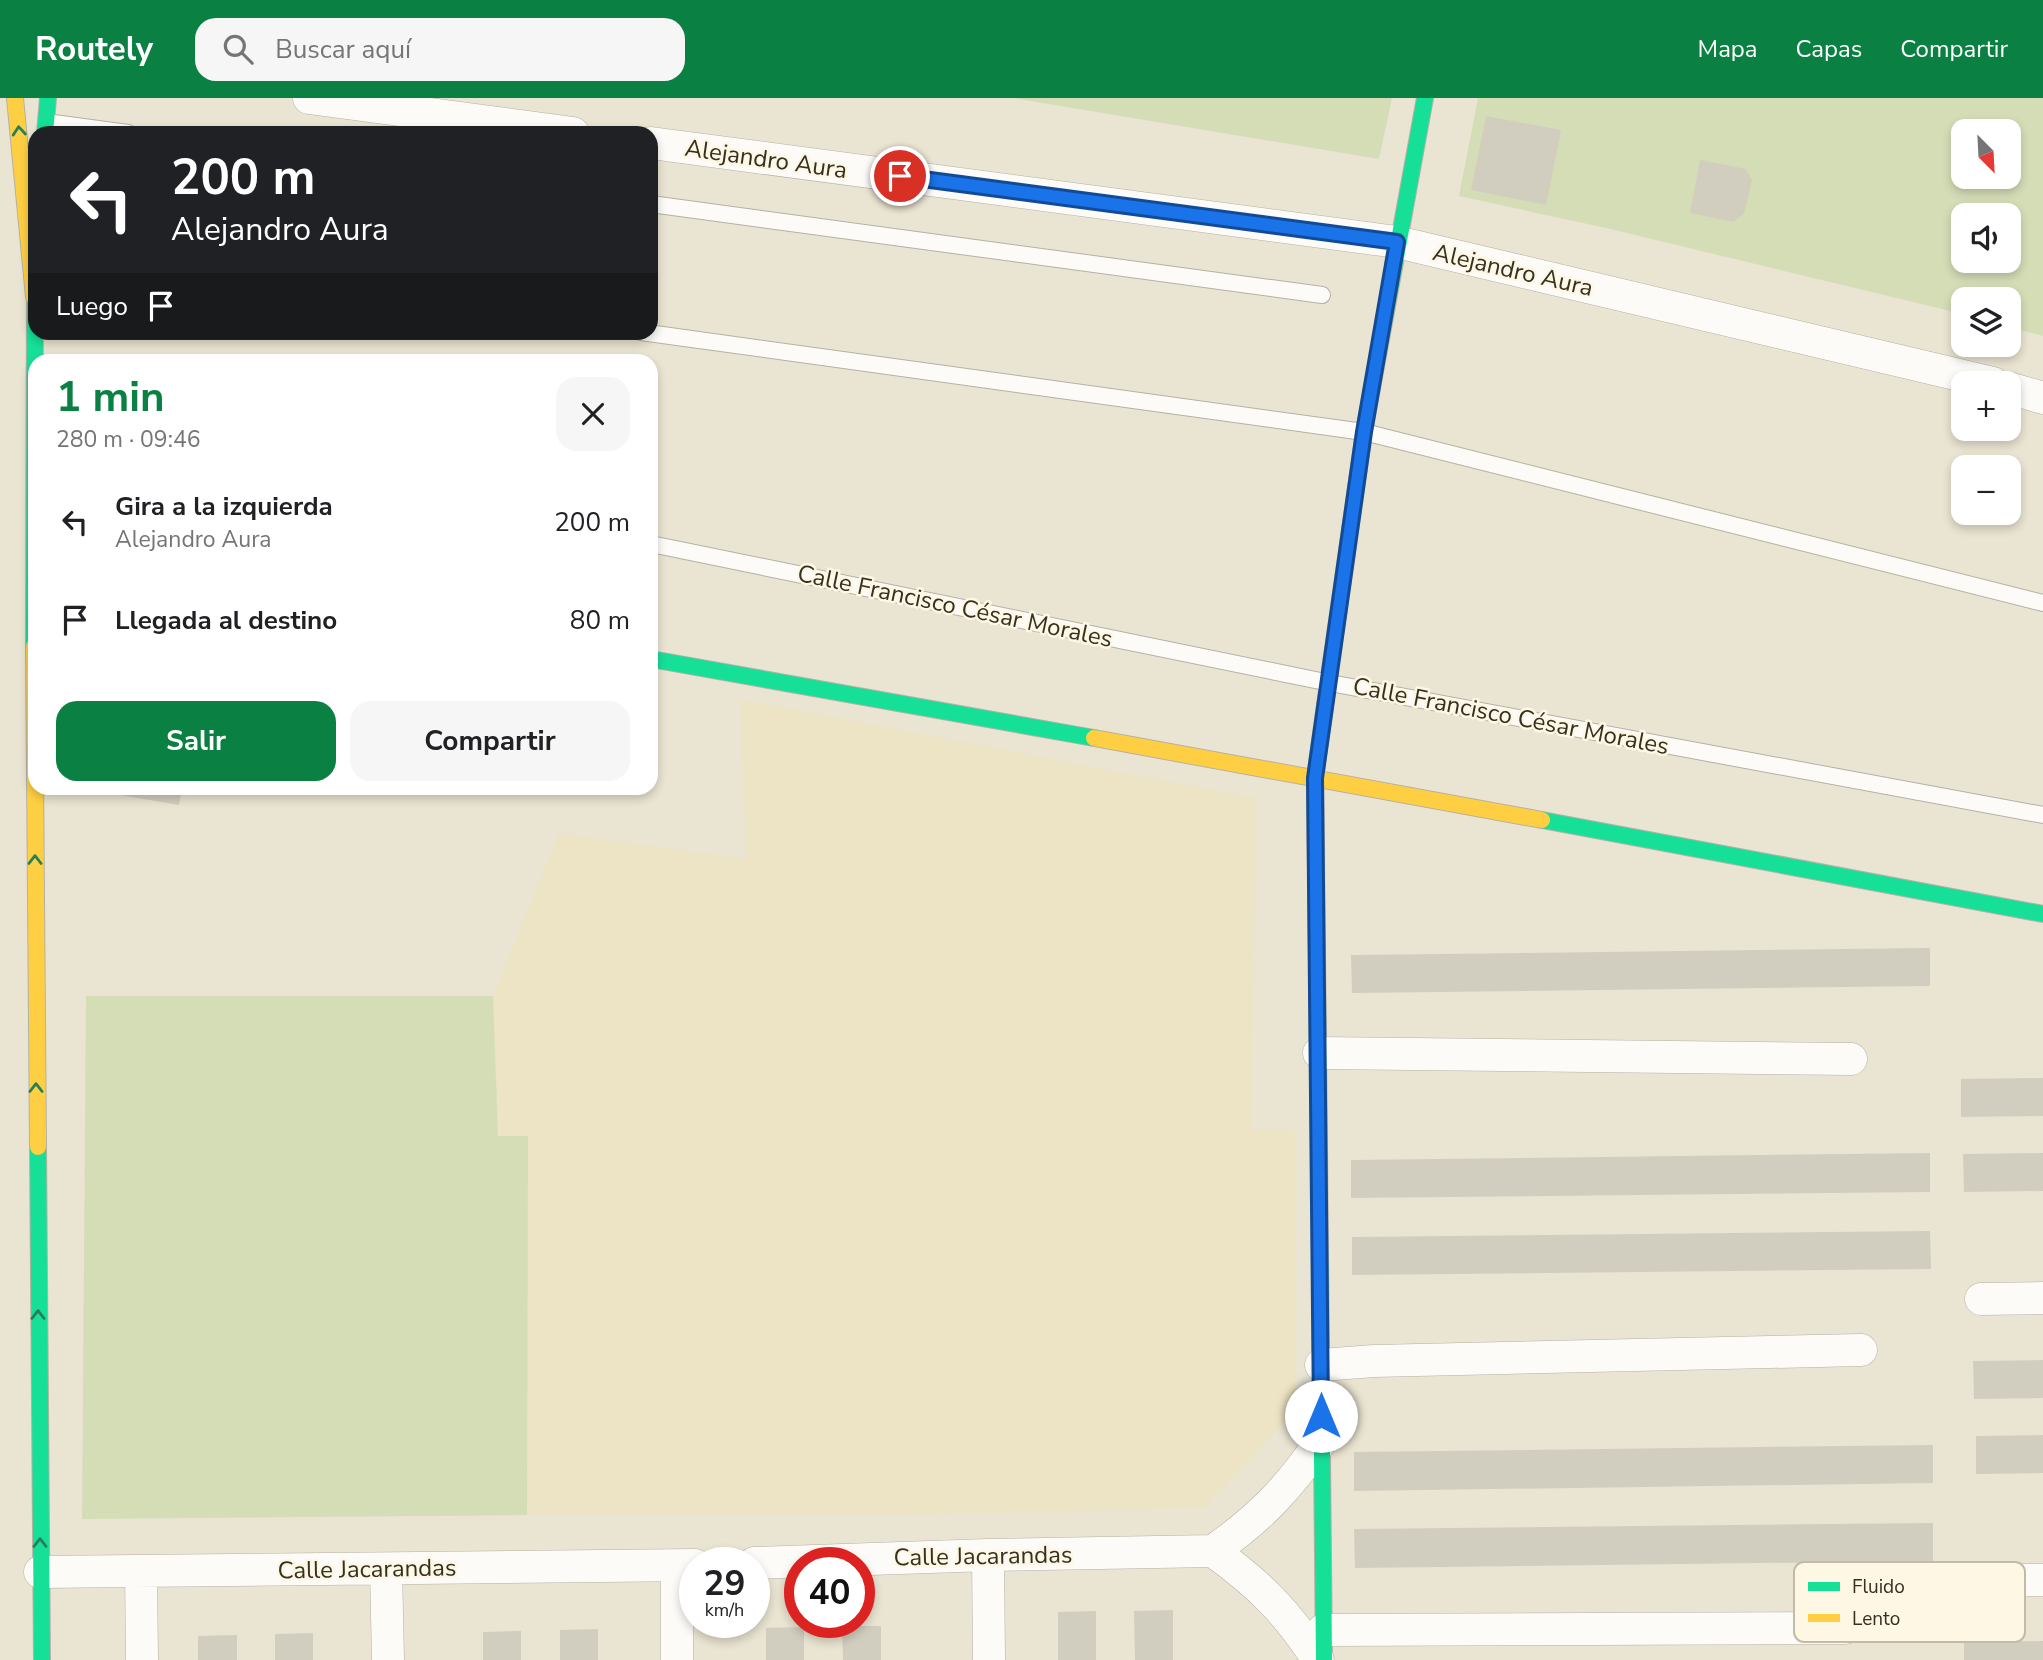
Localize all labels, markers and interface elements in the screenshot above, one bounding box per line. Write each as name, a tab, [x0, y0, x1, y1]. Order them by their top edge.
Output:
search box	[195, 18, 685, 81]
text: Routely	[35, 27, 153, 72]
icon: search	[219, 30, 257, 68]
text: Buscar aquí	[275, 32, 411, 67]
text: Mapa	[1698, 33, 1758, 65]
text: Capas	[1796, 33, 1862, 65]
text: Compartir	[1900, 33, 2008, 65]
north arrow	[1951, 119, 2021, 189]
map controls	[1951, 119, 2021, 525]
one-way arrow	[11, 125, 26, 137]
street label: Alejandro Aura	[683, 132, 849, 186]
text: 200 m	[171, 144, 315, 211]
pin	[870, 146, 930, 206]
icon: left	[56, 154, 147, 245]
icon: arrive	[881, 157, 919, 195]
button: sound	[1951, 203, 2021, 273]
text: Alejandro Aura	[171, 208, 389, 251]
street label: Alejandro Aura	[1430, 236, 1596, 304]
icon: arrive	[142, 287, 180, 325]
button: layers	[1951, 287, 2021, 357]
text: Luego	[56, 289, 128, 324]
text: 1 min	[56, 369, 165, 426]
button: +	[1951, 371, 2021, 441]
button: close	[556, 377, 630, 451]
text: 280 m · 09:46	[56, 424, 201, 455]
button: −	[1951, 455, 2021, 525]
text: Gira a la izquierda	[115, 489, 333, 524]
icon: left	[56, 503, 94, 541]
text: 200 m	[554, 505, 630, 540]
text: Alejandro Aura	[115, 524, 272, 555]
street label: Calle Francisco César Morales	[795, 557, 1115, 655]
icon: arrive	[56, 601, 94, 639]
text: Llegada al destino	[115, 603, 337, 638]
text: 80 m	[570, 603, 630, 638]
street label: Calle Francisco César Morales	[1350, 670, 1672, 762]
button: Salir	[56, 701, 336, 781]
button: Compartir	[350, 701, 630, 781]
one-way arrow	[27, 855, 43, 865]
one-way arrow	[29, 1082, 44, 1093]
one-way arrow	[30, 1310, 46, 1320]
position arrow	[1284, 1379, 1358, 1453]
one-way arrow	[32, 1537, 48, 1548]
street label: Calle Jacarandas	[893, 1538, 1073, 1574]
speed limit sign: 40	[784, 1547, 875, 1638]
street label: Calle Jacarandas	[277, 1551, 457, 1587]
text: 29	[703, 1560, 746, 1607]
legend	[1794, 1562, 2025, 1642]
text: Fluido	[1852, 1574, 1905, 1600]
text: km/h	[705, 1598, 744, 1622]
text: Lento	[1852, 1606, 1900, 1632]

